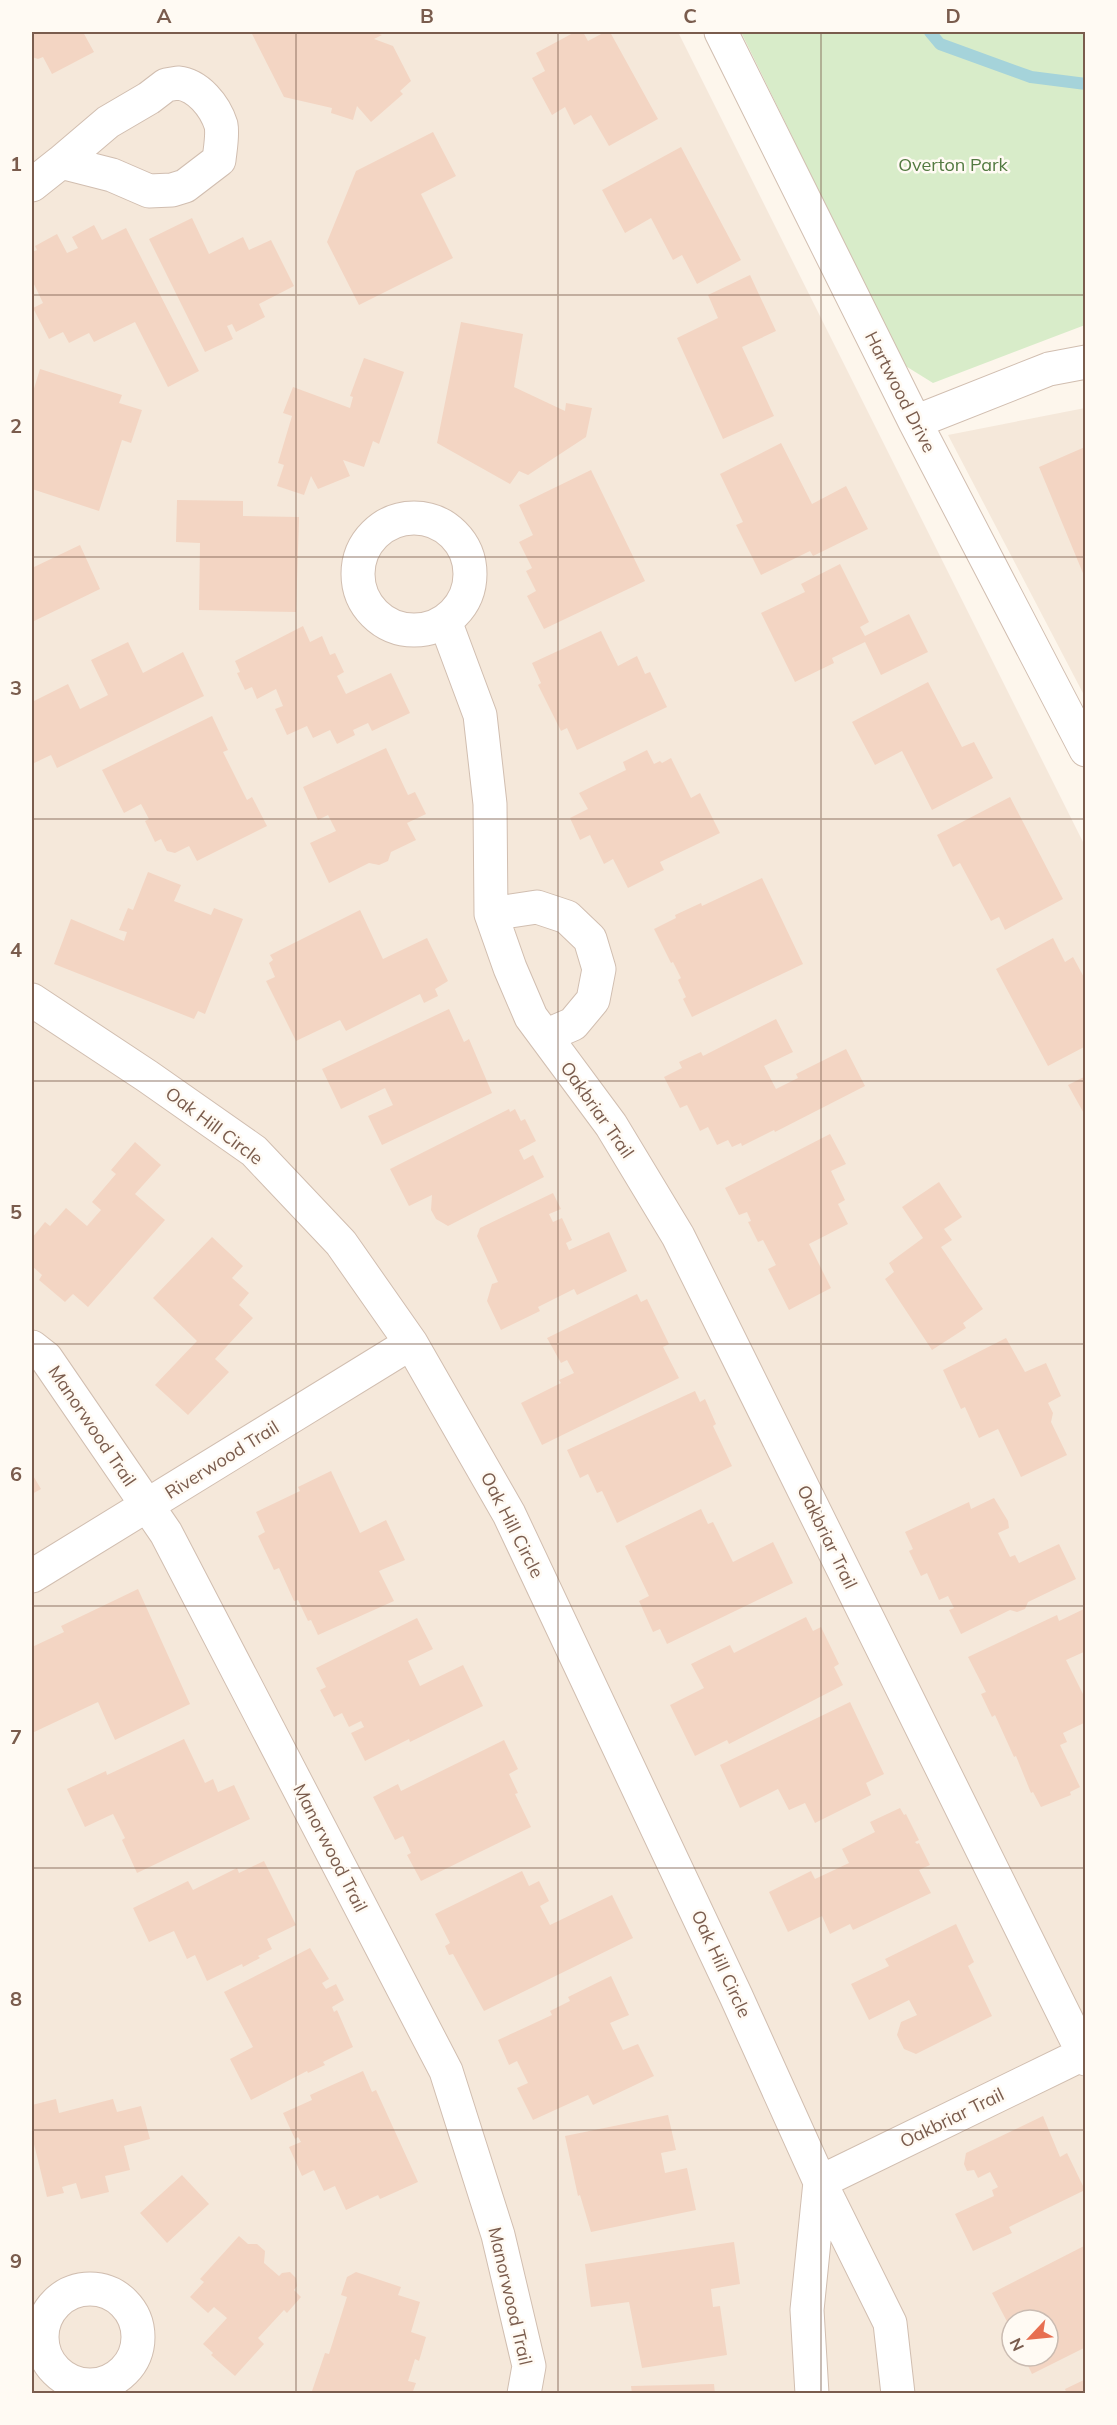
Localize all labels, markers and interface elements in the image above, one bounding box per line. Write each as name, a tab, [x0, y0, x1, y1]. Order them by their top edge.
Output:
text: A	[157, 3, 172, 28]
text: B	[420, 3, 434, 28]
text: C	[683, 3, 697, 28]
text: D	[945, 3, 961, 28]
text: 1	[10, 151, 22, 176]
park label: Overton Park	[898, 153, 1009, 176]
street label: Hartwood Drive	[860, 327, 941, 456]
text: 2	[10, 413, 22, 438]
text: 3	[10, 675, 22, 700]
text: 4	[10, 937, 22, 962]
street label: Oakbriar Trail	[556, 1057, 639, 1163]
street label: Oak Hill Circle	[161, 1082, 268, 1170]
text: 5	[10, 1199, 22, 1224]
street label: Manorwood Trail	[43, 1361, 141, 1491]
street label: Riverwood Trail	[161, 1415, 283, 1504]
text: 6	[10, 1461, 22, 1486]
street label: Oak Hill Circle	[476, 1468, 549, 1582]
street label: Oakbriar Trail	[792, 1481, 863, 1593]
text: 7	[10, 1724, 22, 1749]
street label: Manorwood Trail	[288, 1780, 373, 1916]
street label: Oak Hill Circle	[687, 1906, 756, 2021]
text: 8	[10, 1986, 22, 2011]
street label: Oakbriar Trail	[896, 2082, 1008, 2153]
street label: Manorwood Trail	[483, 2225, 538, 2367]
text: 9	[10, 2248, 22, 2273]
north arrow	[1000, 2308, 1060, 2368]
text: N	[1005, 2335, 1028, 2354]

